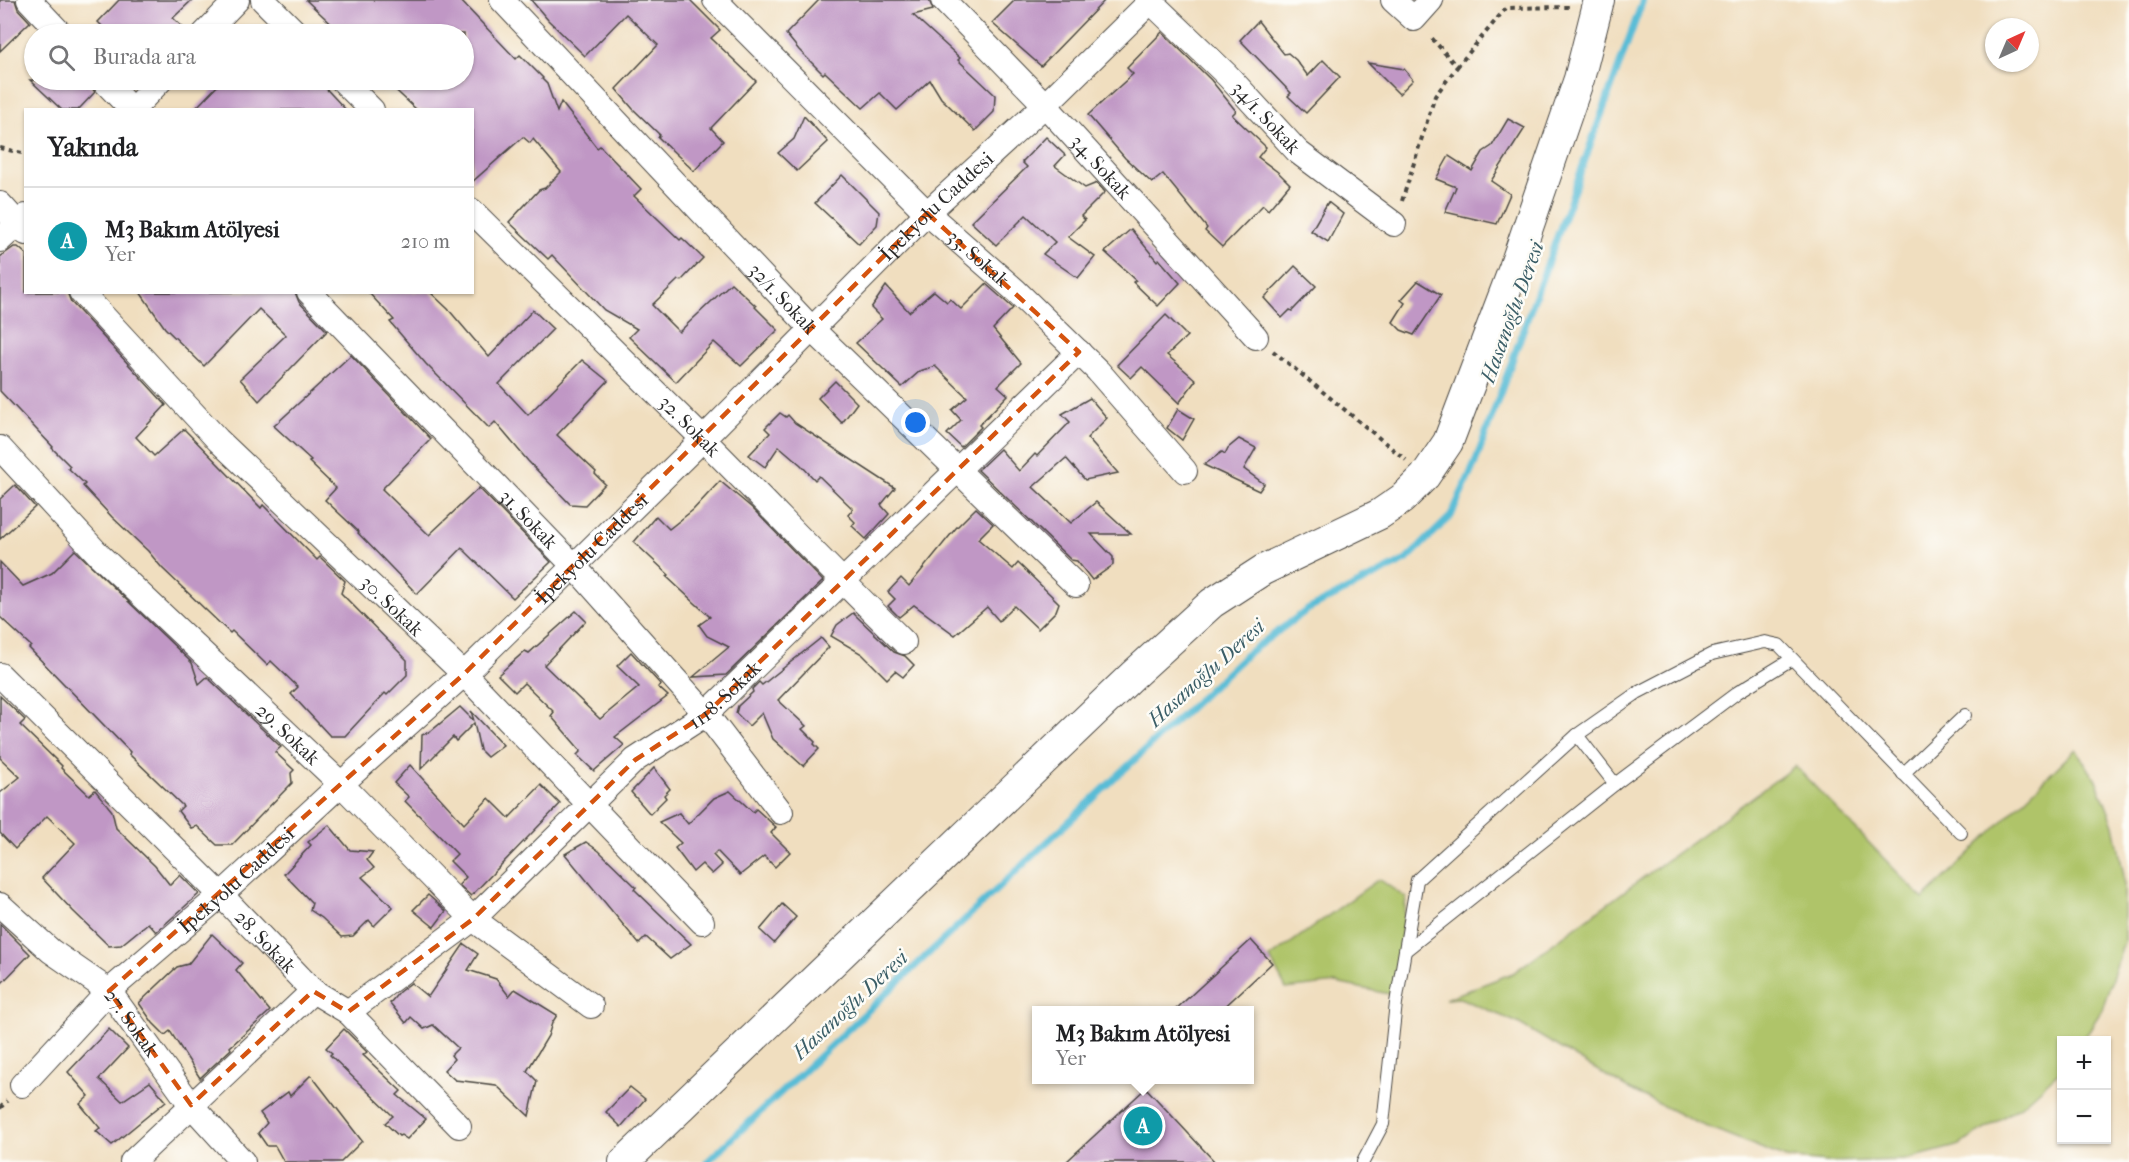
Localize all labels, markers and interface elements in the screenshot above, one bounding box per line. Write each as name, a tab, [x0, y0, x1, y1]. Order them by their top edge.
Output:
north arrow	[1985, 18, 2039, 72]
search box	[24, 24, 474, 90]
icon: search	[45, 41, 78, 74]
text: Burada ara	[93, 44, 196, 70]
street label: 34/1. Sokak	[1227, 77, 1305, 159]
street label: 34. Sokak	[1066, 130, 1136, 205]
text: Yakında	[48, 132, 138, 163]
street label: İpekyolu Caddesi	[875, 147, 998, 266]
text: M3 Bakım Atölyesi	[105, 217, 279, 243]
street label: 33. Sokak	[942, 225, 1014, 292]
text: A	[61, 230, 74, 253]
text: 210 m	[401, 230, 450, 253]
water label: Hasanoğlu Deresi	[1475, 236, 1549, 387]
text: Yer	[105, 243, 135, 266]
street label: 32/1. Sokak	[744, 259, 822, 339]
street label: 32. Sokak	[654, 391, 725, 462]
your location	[901, 408, 930, 437]
street label: 31. Sokak	[494, 485, 563, 554]
street label: İpekyolu Caddesi	[530, 489, 653, 609]
street label: 30. Sokak	[356, 571, 428, 642]
water label: Hasanoğlu Deresi	[1142, 613, 1271, 732]
street label: 1118. Sokak	[685, 656, 766, 734]
street label: 29. Sokak	[251, 699, 325, 770]
street label: İpekyolu Caddesi	[173, 822, 299, 938]
street label: 28. Sokak	[230, 905, 301, 979]
water label: Hasanoğlu Deresi	[787, 944, 914, 1065]
street label: 27. Sokak	[99, 984, 164, 1062]
popup	[1032, 1006, 1254, 1084]
text: M3 Bakım Atölyesi	[1056, 1021, 1230, 1047]
map controls	[2057, 1036, 2111, 1144]
button: +	[2057, 1036, 2111, 1090]
text: Yer	[1056, 1047, 1086, 1070]
button: −	[2057, 1090, 2111, 1144]
pin: A	[1124, 1104, 1162, 1148]

